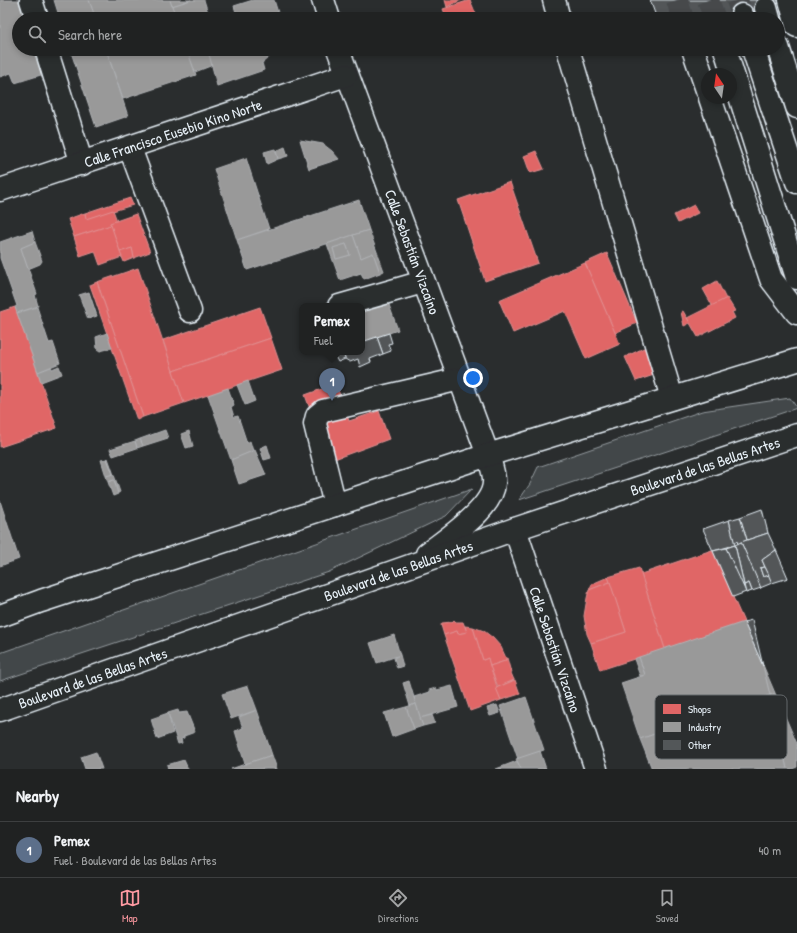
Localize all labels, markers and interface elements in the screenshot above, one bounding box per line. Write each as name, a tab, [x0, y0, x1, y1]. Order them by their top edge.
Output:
search box	[12, 12, 785, 56]
icon: search	[26, 23, 48, 45]
text: Search here	[58, 24, 122, 45]
north arrow	[701, 68, 737, 104]
street label: Calle Francisco Eusebio Kino Norte	[81, 93, 264, 172]
street label: Calle Sebastián Vizcaíno	[380, 186, 446, 317]
popup	[299, 303, 365, 355]
text: Pemex	[314, 310, 350, 331]
text: Fuel	[314, 331, 333, 349]
pin: 1	[319, 368, 345, 401]
your location	[463, 368, 483, 388]
street label: Boulevard de las Bellas Artes	[627, 431, 783, 500]
street label: Boulevard de las Bellas Artes	[321, 534, 476, 606]
street label: Calle Sebastián Vizcaíno	[525, 584, 587, 715]
street label: Boulevard de las Bellas Artes	[15, 642, 170, 713]
legend	[655, 695, 787, 759]
text: Shops	[688, 702, 711, 716]
text: Industry	[688, 720, 722, 734]
text: Other	[688, 738, 712, 752]
text: Nearby	[16, 784, 59, 807]
text: Pemex	[54, 830, 90, 851]
text: 1	[27, 841, 31, 859]
text: 40 m	[758, 841, 781, 859]
text: Fuel · Boulevard de las Bellas Artes	[54, 851, 217, 869]
tab: Map	[119, 887, 141, 925]
tab: Directions	[378, 887, 419, 925]
tab: Saved	[656, 887, 678, 925]

